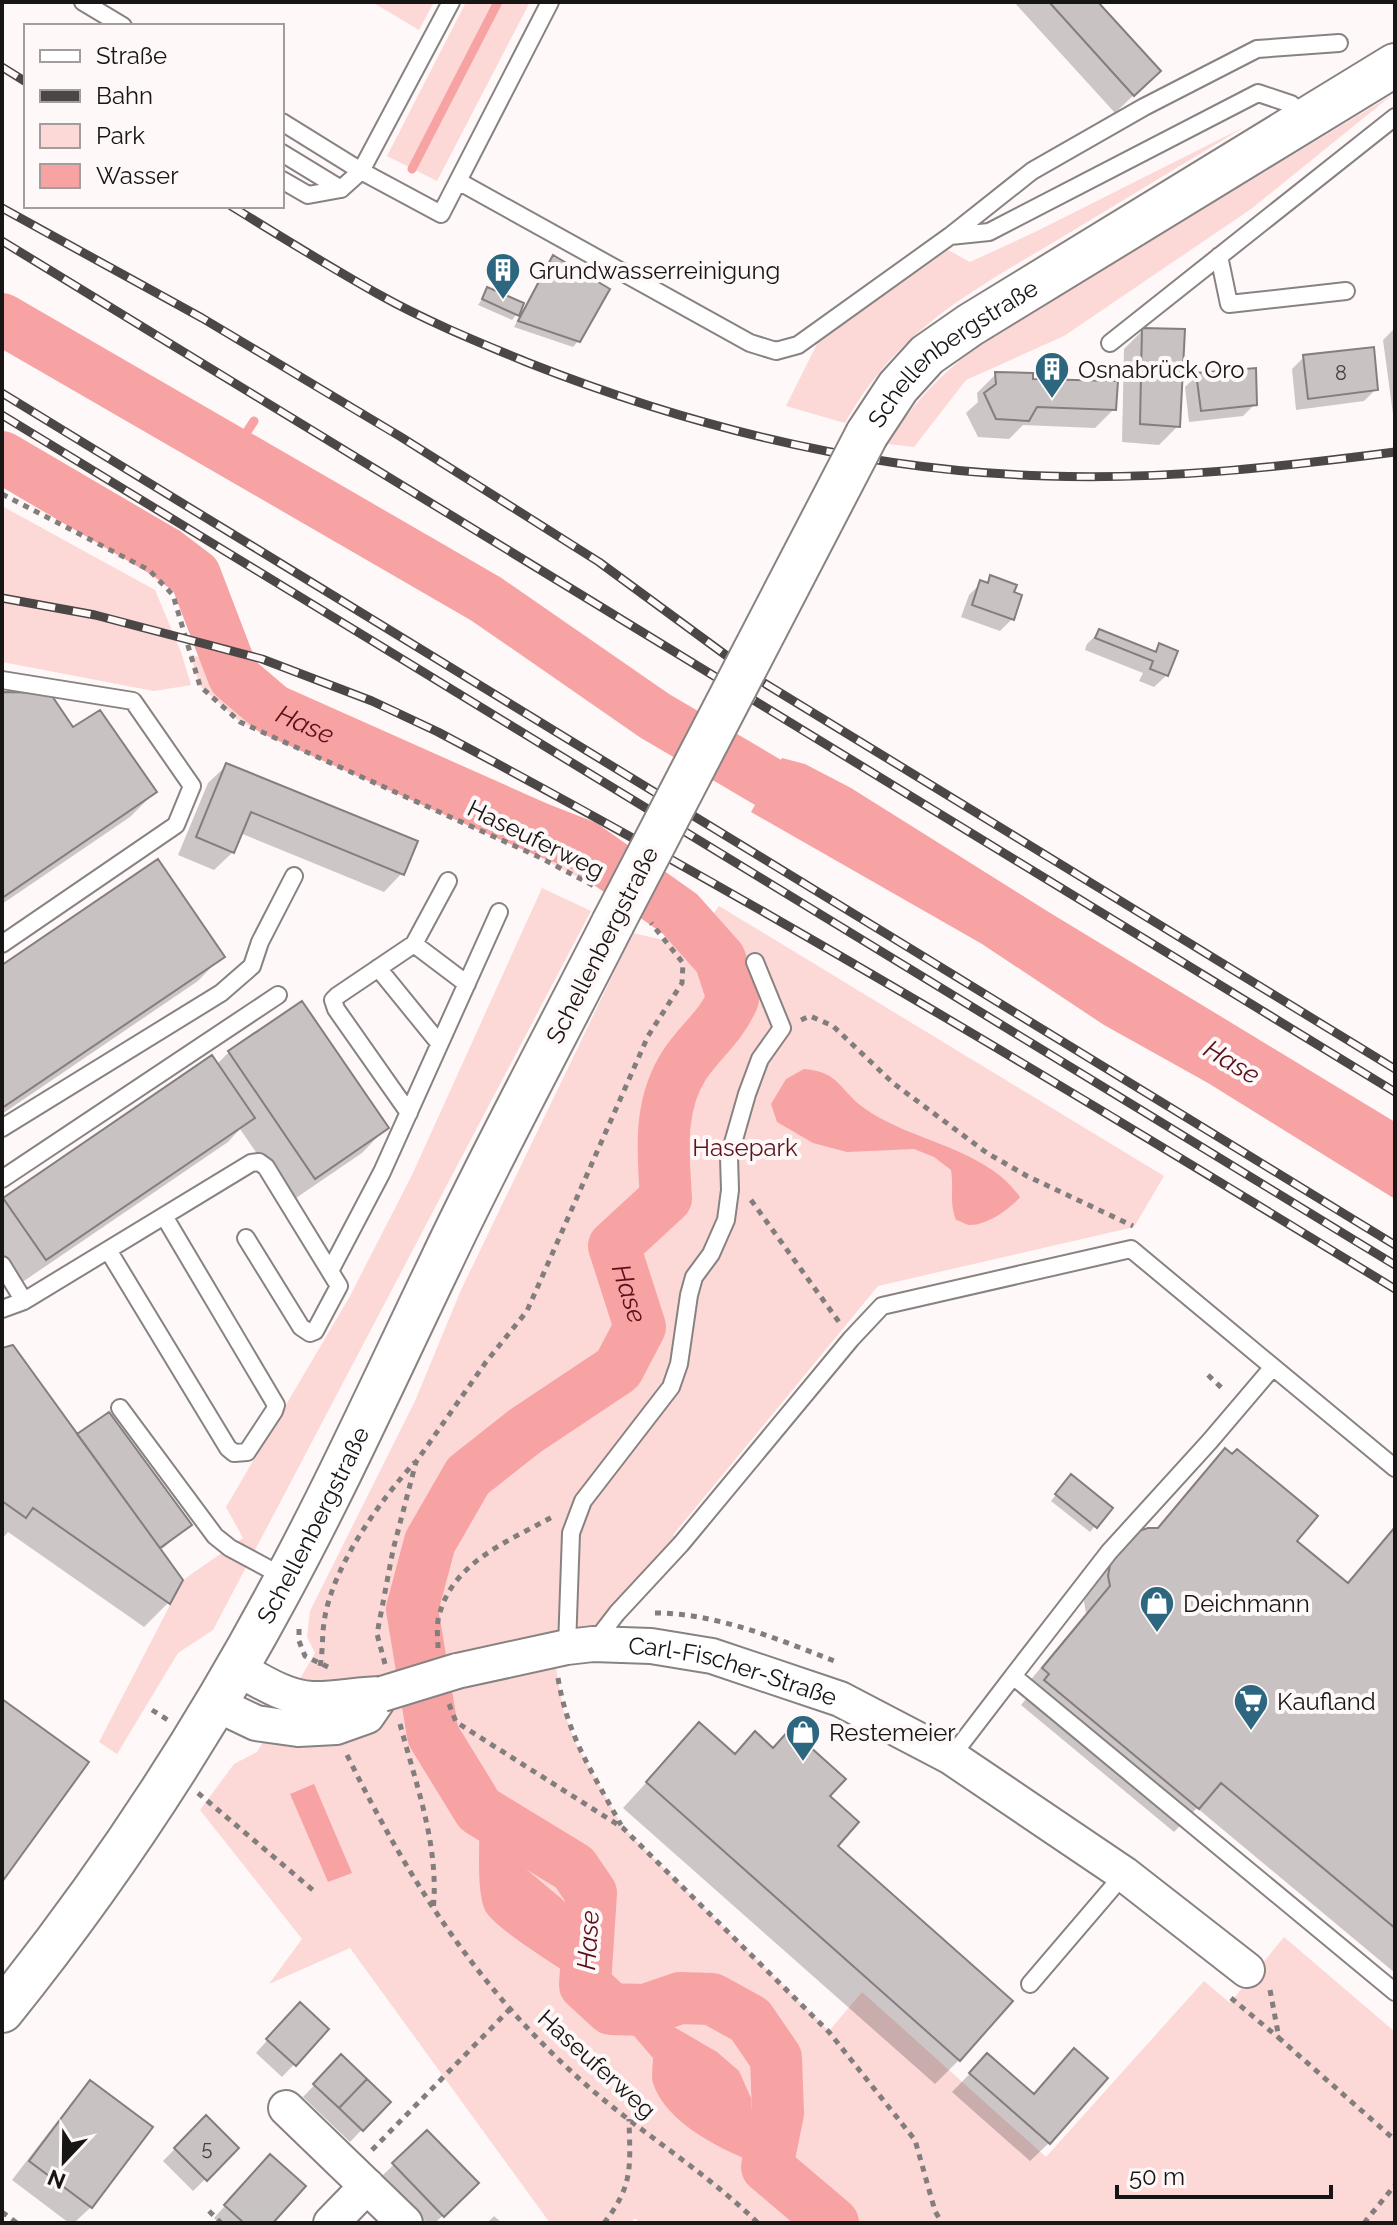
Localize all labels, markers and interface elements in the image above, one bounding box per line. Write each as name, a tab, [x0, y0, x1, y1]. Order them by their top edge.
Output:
legend	[24, 24, 284, 208]
text: Straße	[96, 41, 167, 70]
text: Bahn	[96, 81, 153, 110]
text: Park	[96, 121, 145, 150]
text: Wasser	[96, 161, 179, 190]
building icon: Grundwasserreinigung	[484, 251, 522, 301]
place label: Grundwasserreinigung	[529, 256, 780, 285]
street label: Schellenbergstraße	[861, 273, 1043, 433]
building icon: Osnabrück Oro	[1033, 350, 1071, 400]
place label: Osnabrück Oro	[1078, 355, 1244, 384]
house number: 8	[1335, 361, 1347, 385]
water label: Hase	[272, 698, 339, 750]
street label: Haseuferweg	[463, 793, 609, 885]
street label: Schellenbergstraße	[540, 842, 664, 1048]
water label: Hase	[1199, 1034, 1265, 1090]
park label: Hasepark	[692, 1133, 798, 1162]
water label: Hase	[606, 1261, 653, 1327]
street label: Schellenbergstraße	[250, 1422, 375, 1629]
shop icon: Deichmann	[1138, 1584, 1176, 1634]
place label: Deichmann	[1183, 1589, 1310, 1618]
street label: Carl-Fischer-Straße	[628, 1631, 841, 1711]
supermarket icon: Kaufland	[1232, 1682, 1270, 1732]
place label: Kaufland	[1277, 1687, 1376, 1716]
shop icon: Restemeier	[784, 1713, 822, 1763]
place label: Restemeier	[829, 1718, 956, 1747]
water label: Hase	[571, 1909, 605, 1971]
street label: Haseuferweg	[532, 2003, 662, 2125]
north arrow	[24, 2121, 104, 2201]
house number: 5	[202, 2136, 213, 2160]
scale bar	[1117, 2149, 1331, 2199]
text: 50 m	[1129, 2162, 1185, 2191]
text: N	[44, 2164, 69, 2195]

